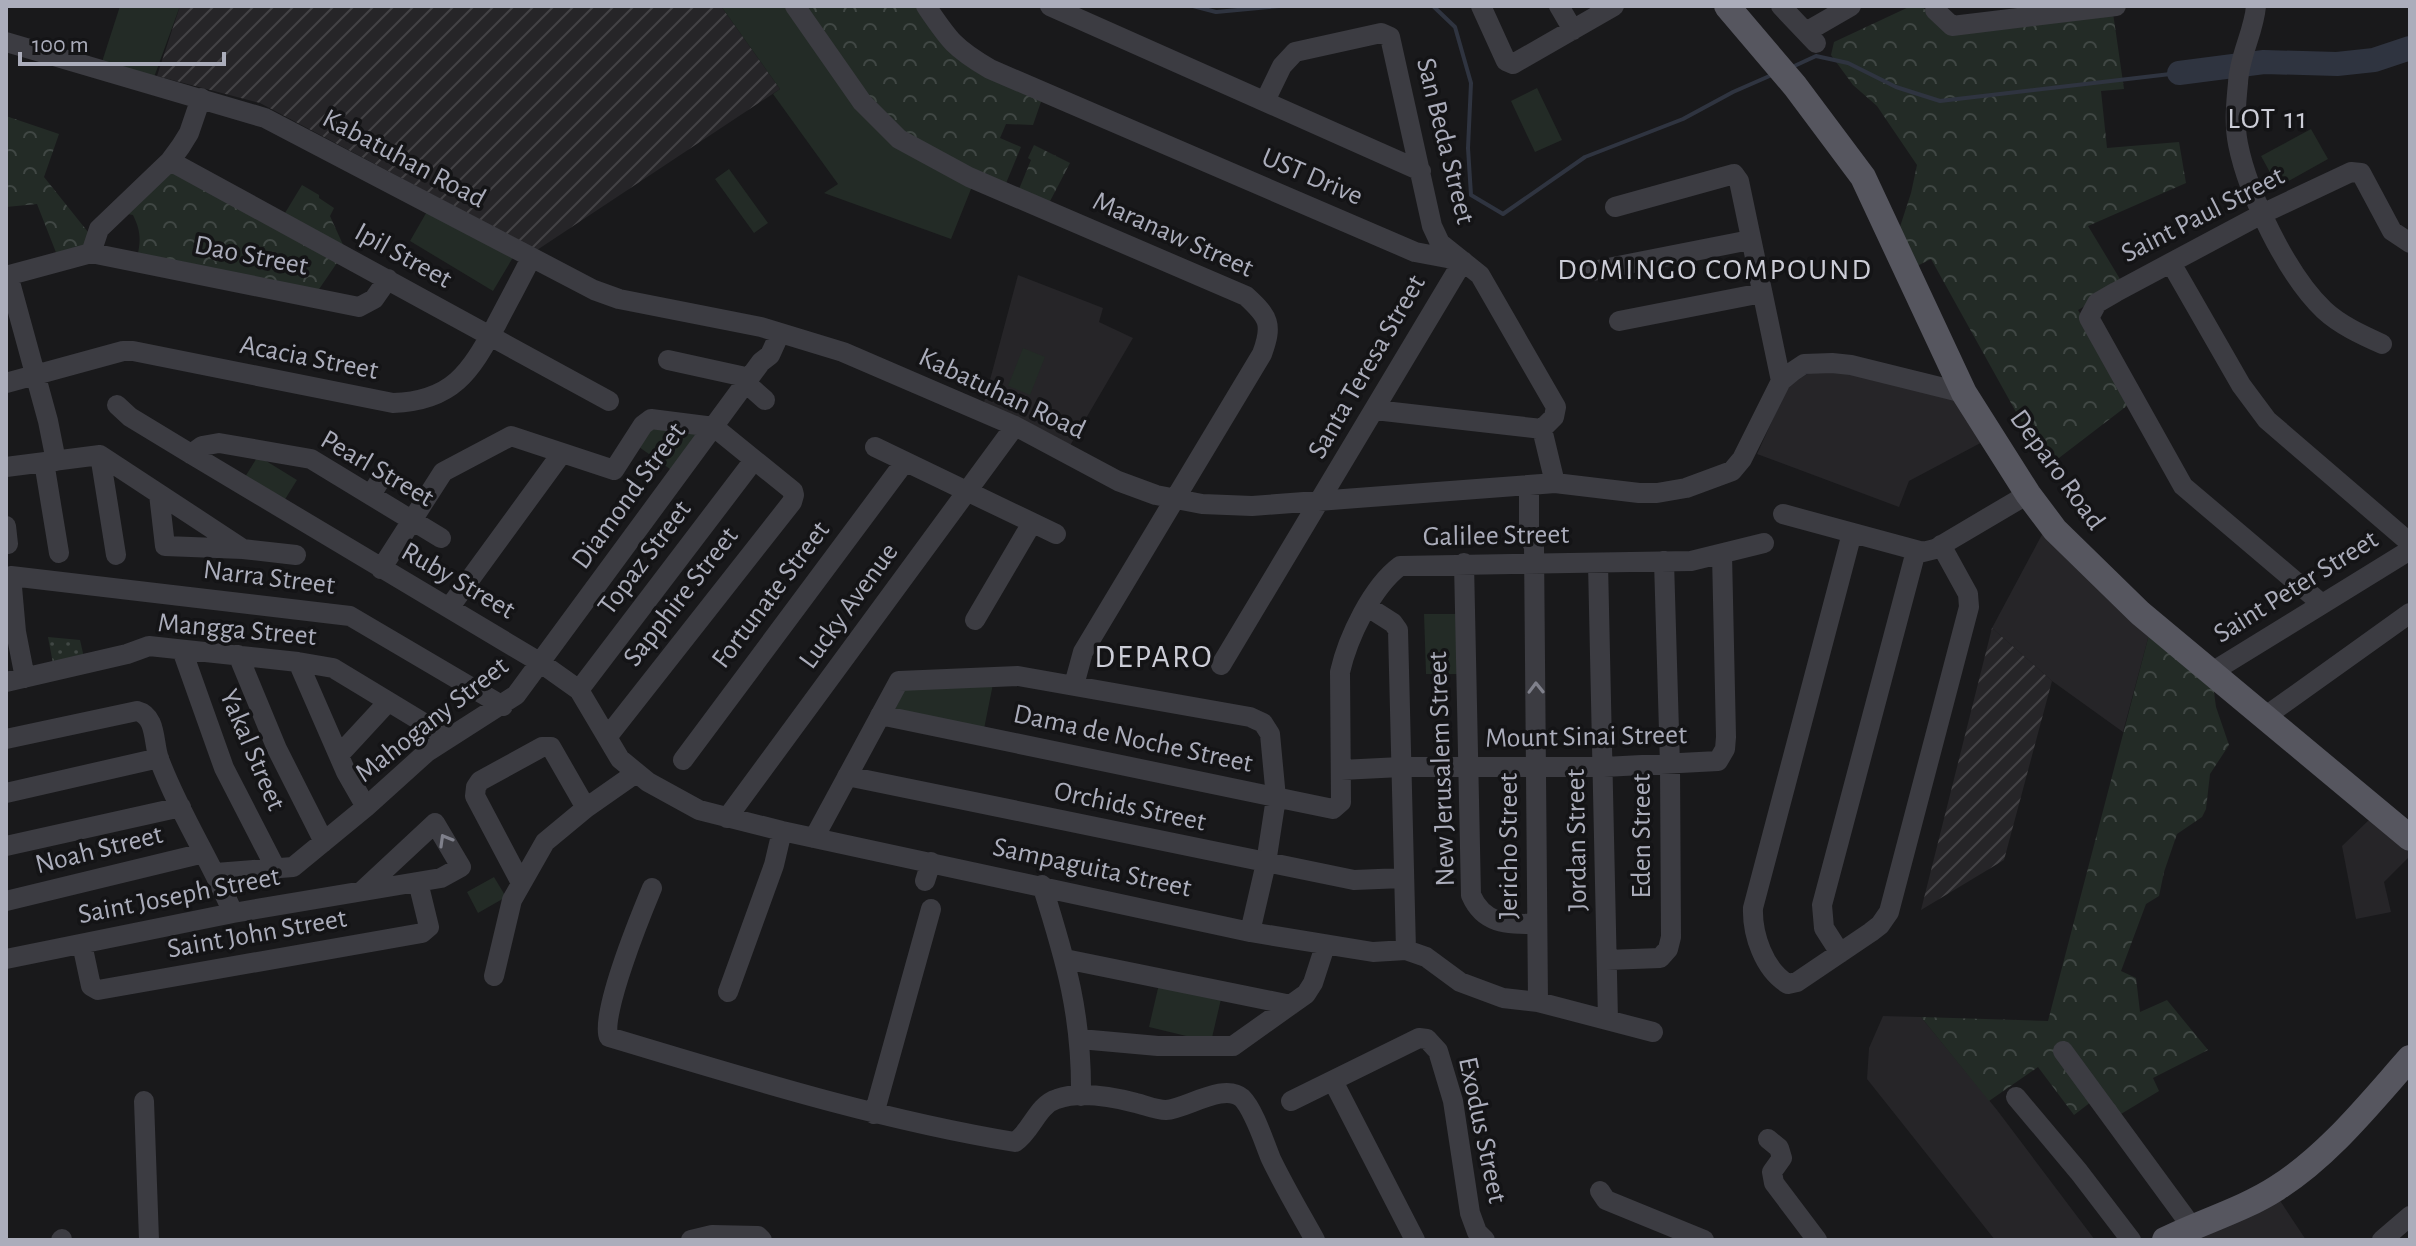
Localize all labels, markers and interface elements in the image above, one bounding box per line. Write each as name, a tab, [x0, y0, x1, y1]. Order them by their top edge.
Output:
scale bar	[20, 16, 224, 66]
text: 100 m	[32, 33, 89, 57]
street label: San Beda Street	[1411, 55, 1479, 227]
street label: Kabatuhan Road	[318, 104, 490, 214]
district label: LOT 11	[2227, 104, 2309, 134]
street label: UST Drive	[1257, 143, 1367, 211]
street label: Saint Paul Street	[2117, 162, 2289, 268]
street label: Maranaw Street	[1089, 187, 1257, 283]
street label: Ipil Street	[350, 218, 456, 294]
street label: Dao Street	[192, 231, 310, 281]
district label: DOMINGO COMPOUND	[1557, 255, 1873, 285]
street label: Santa Teresa Street	[1303, 270, 1431, 464]
street label: Acacia Street	[238, 331, 381, 385]
street label: Kabatuhan Road	[914, 343, 1090, 445]
street label: Deparo Road	[2004, 405, 2110, 535]
street label: Diamond Street	[567, 418, 691, 574]
street label: Pearl Street	[316, 426, 438, 513]
street label: Topaz Street	[593, 496, 697, 620]
street label: Fortunate Street	[707, 516, 835, 674]
street label: Galilee Street	[1423, 521, 1570, 551]
street label: Sapphire Street	[618, 522, 744, 672]
street label: Saint Peter Street	[2209, 525, 2383, 649]
street label: Ruby Street	[397, 537, 520, 625]
street label: Lucky Avenue	[794, 538, 904, 674]
street label: Narra Street	[202, 556, 337, 600]
street label: Mangga Street	[156, 609, 318, 651]
district label: DEPARO	[1094, 641, 1214, 673]
street label: New Jerusalem Street	[1424, 651, 1460, 887]
street label: Mahogany Street	[350, 652, 514, 788]
one-way arrow	[1527, 681, 1545, 694]
street label: Yakal Street	[214, 685, 290, 815]
street label: Dama de Noche Street	[1011, 700, 1255, 778]
street label: Mount Sinai Street	[1485, 721, 1687, 753]
street label: Jordan Street	[1562, 768, 1592, 912]
street label: Jericho Street	[1495, 773, 1523, 919]
street label: Eden Street	[1628, 773, 1656, 899]
street label: Orchids Street	[1052, 777, 1208, 837]
street label: Noah Street	[32, 821, 166, 879]
street label: Sampaguita Street	[990, 833, 1194, 903]
one-way arrow	[440, 834, 455, 849]
street label: Saint Joseph Street	[76, 863, 282, 929]
street label: Saint John Street	[165, 904, 349, 964]
street label: Exodus Street	[1453, 1054, 1511, 1206]

